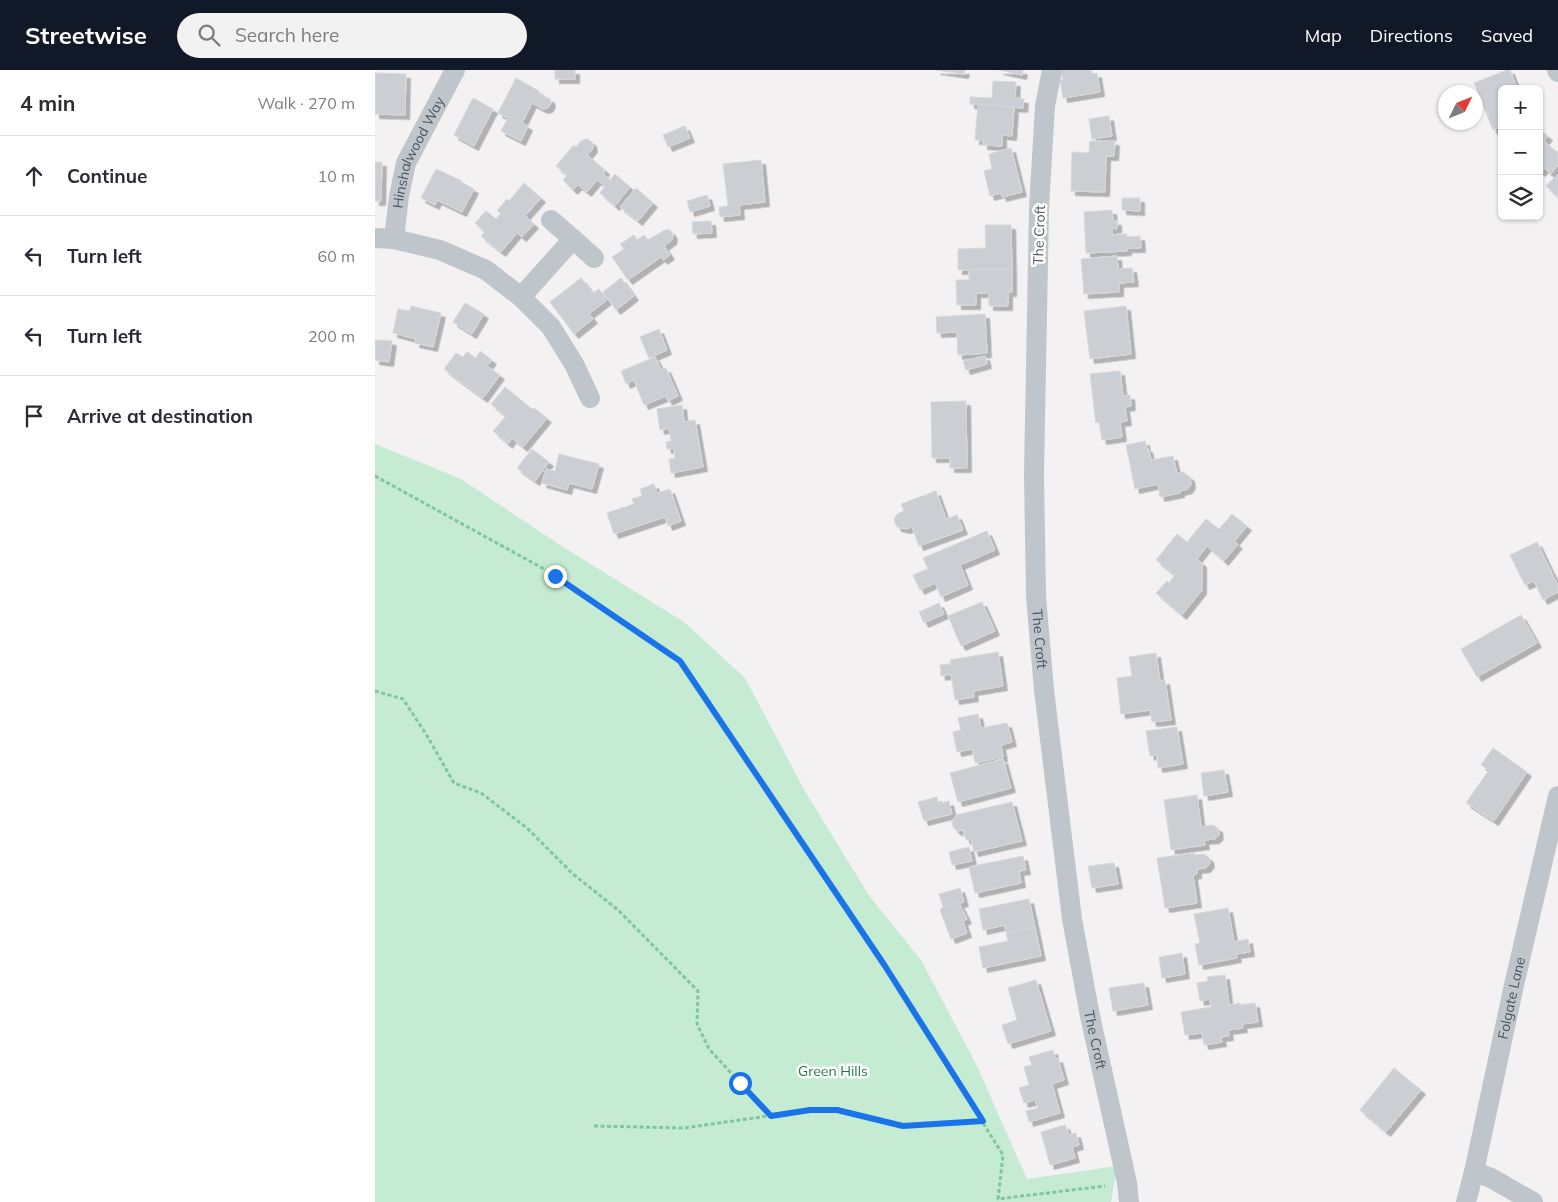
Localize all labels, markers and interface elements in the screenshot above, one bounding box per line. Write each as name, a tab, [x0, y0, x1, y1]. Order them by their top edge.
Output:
search box	[177, 13, 527, 58]
text: Streetwise	[25, 20, 147, 50]
icon: search	[195, 21, 223, 49]
text: Search here	[235, 23, 339, 47]
text: Map	[1305, 24, 1342, 47]
text: Directions	[1370, 24, 1453, 47]
text: Saved	[1481, 24, 1533, 47]
north arrow	[1438, 85, 1483, 130]
map controls	[1498, 85, 1543, 220]
button: +	[1498, 85, 1543, 130]
text: 4 min	[20, 90, 75, 116]
text: Walk · 270 m	[257, 93, 355, 113]
street label: Hinshalwood Way	[389, 93, 449, 209]
button: −	[1498, 130, 1543, 175]
icon: ahead	[20, 162, 48, 190]
text: Continue	[67, 164, 147, 188]
text: 10 m	[318, 166, 355, 186]
button: layers	[1498, 175, 1543, 220]
street label: The Croft	[1029, 205, 1049, 265]
icon: left	[20, 242, 48, 270]
text: Turn left	[67, 244, 142, 268]
text: 60 m	[318, 246, 355, 266]
icon: left	[20, 322, 48, 350]
text: Turn left	[67, 324, 142, 348]
text: 200 m	[308, 326, 355, 346]
icon: arrive	[20, 402, 48, 430]
text: Arrive at destination	[67, 404, 253, 428]
route end	[544, 565, 567, 588]
street label: The Croft	[1028, 608, 1051, 670]
street label: Folgate Lane	[1494, 955, 1529, 1041]
street label: The Croft	[1080, 1009, 1111, 1071]
park label: Green Hills	[798, 1062, 868, 1080]
route start	[729, 1072, 752, 1095]

